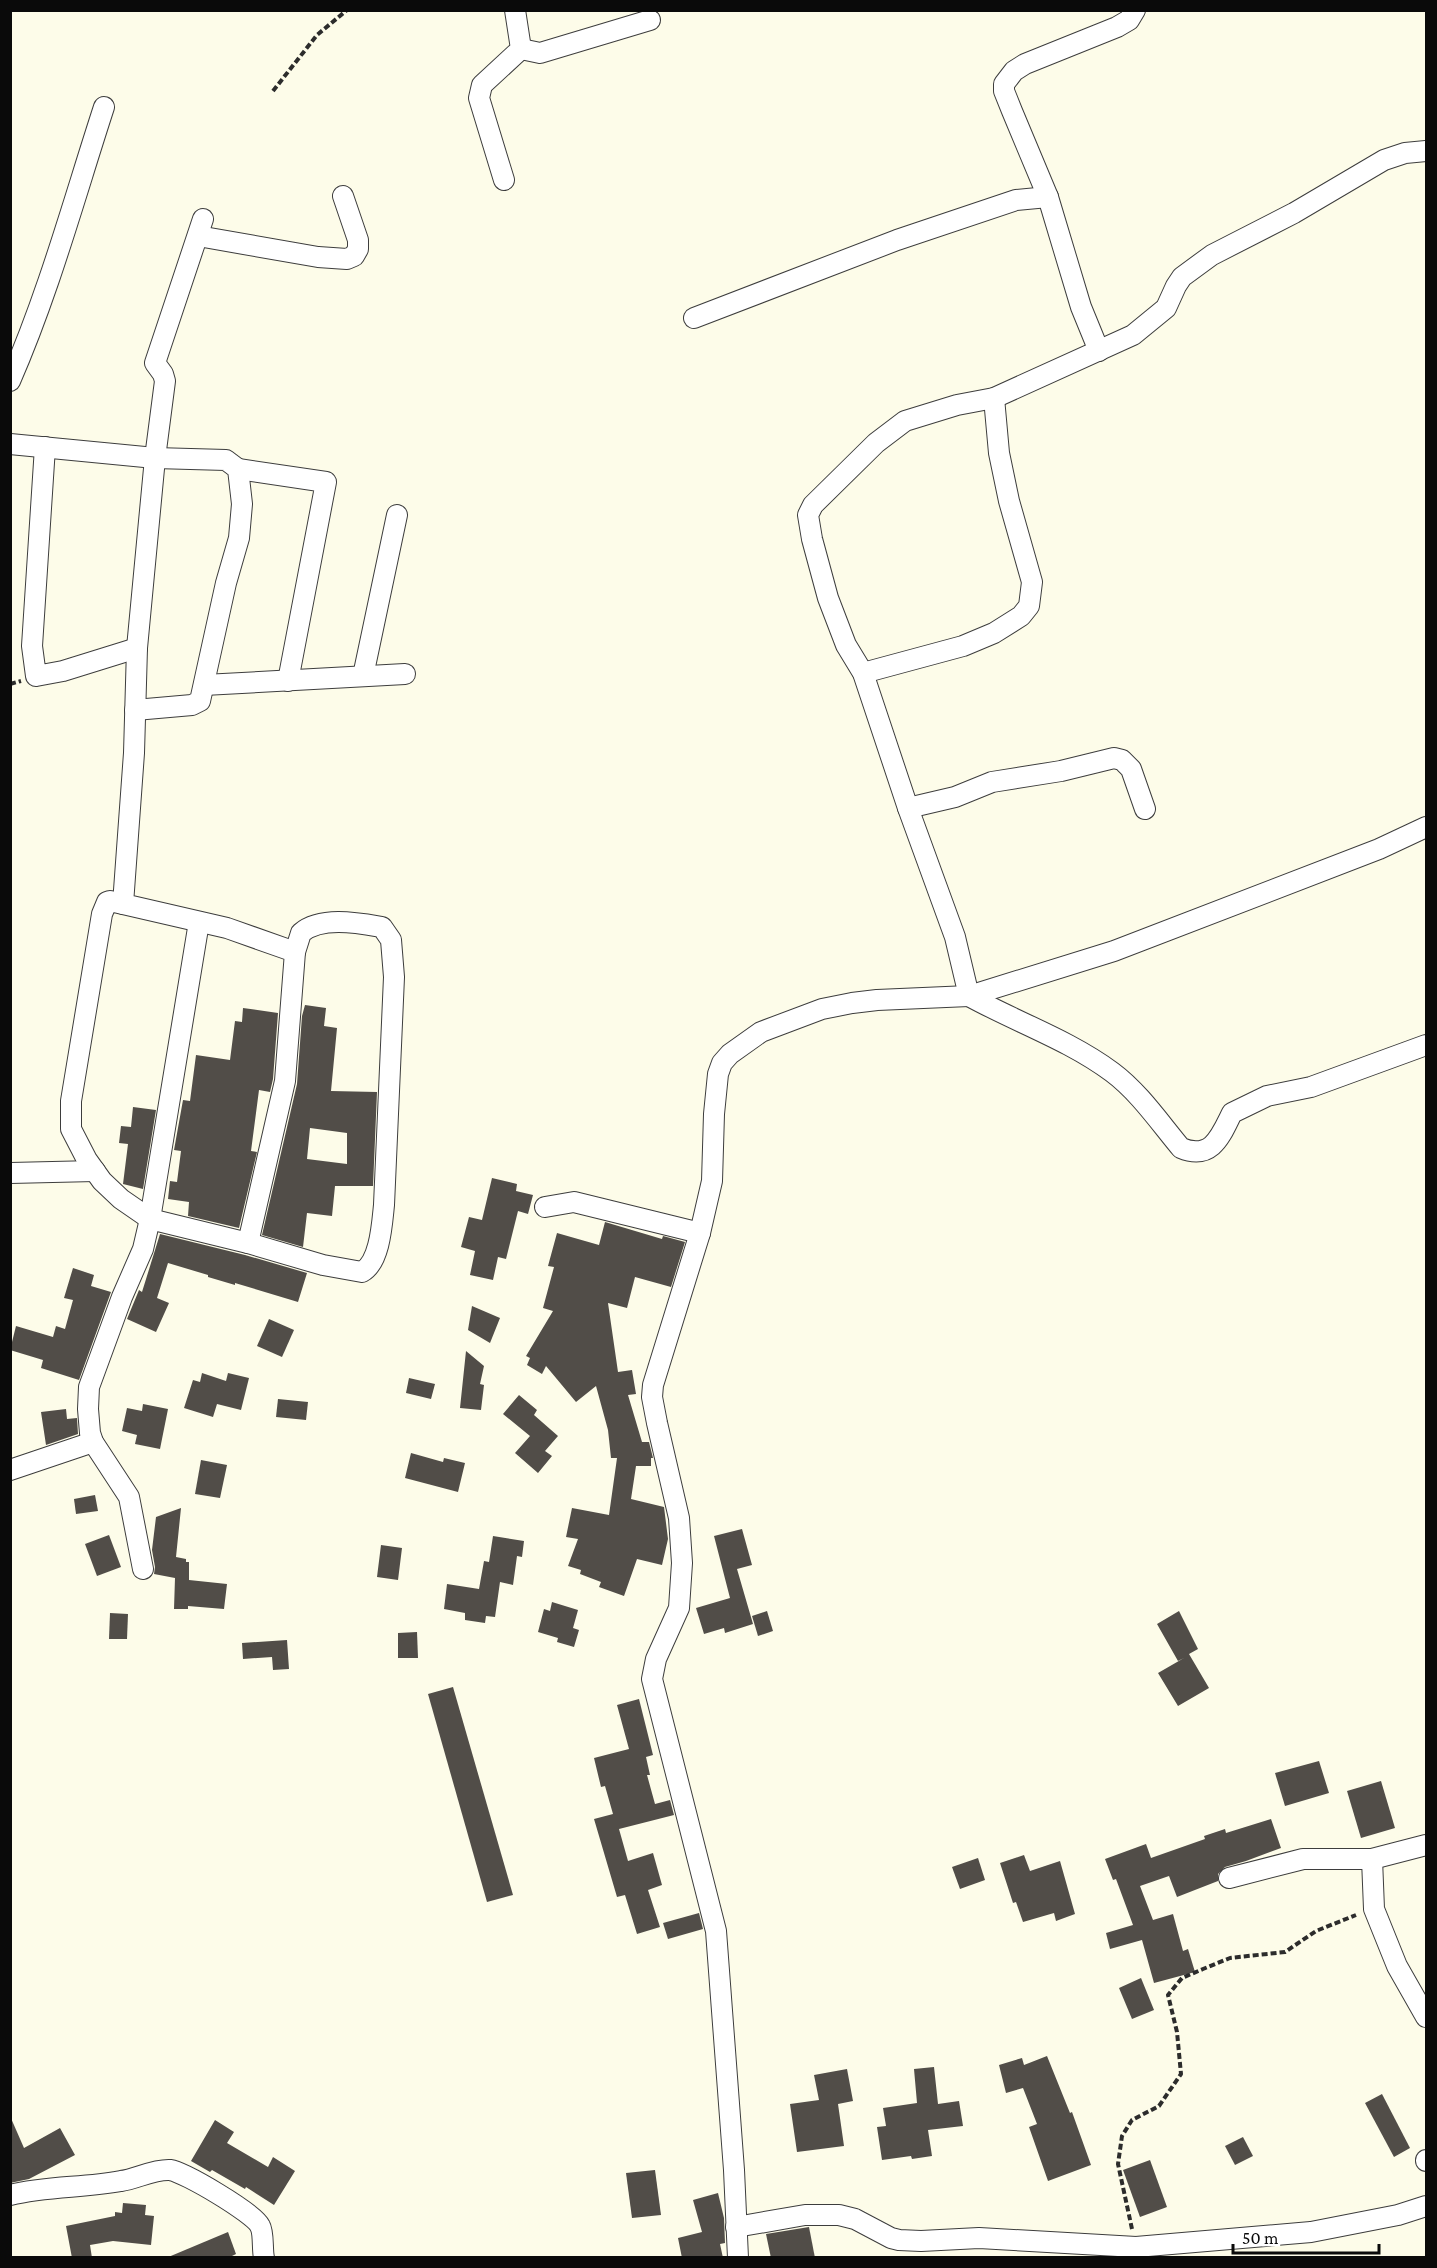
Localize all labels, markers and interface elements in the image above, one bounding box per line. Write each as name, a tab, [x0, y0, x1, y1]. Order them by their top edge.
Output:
scale bar	[1233, 2217, 1378, 2255]
text: 50 m	[1242, 2228, 1279, 2248]

